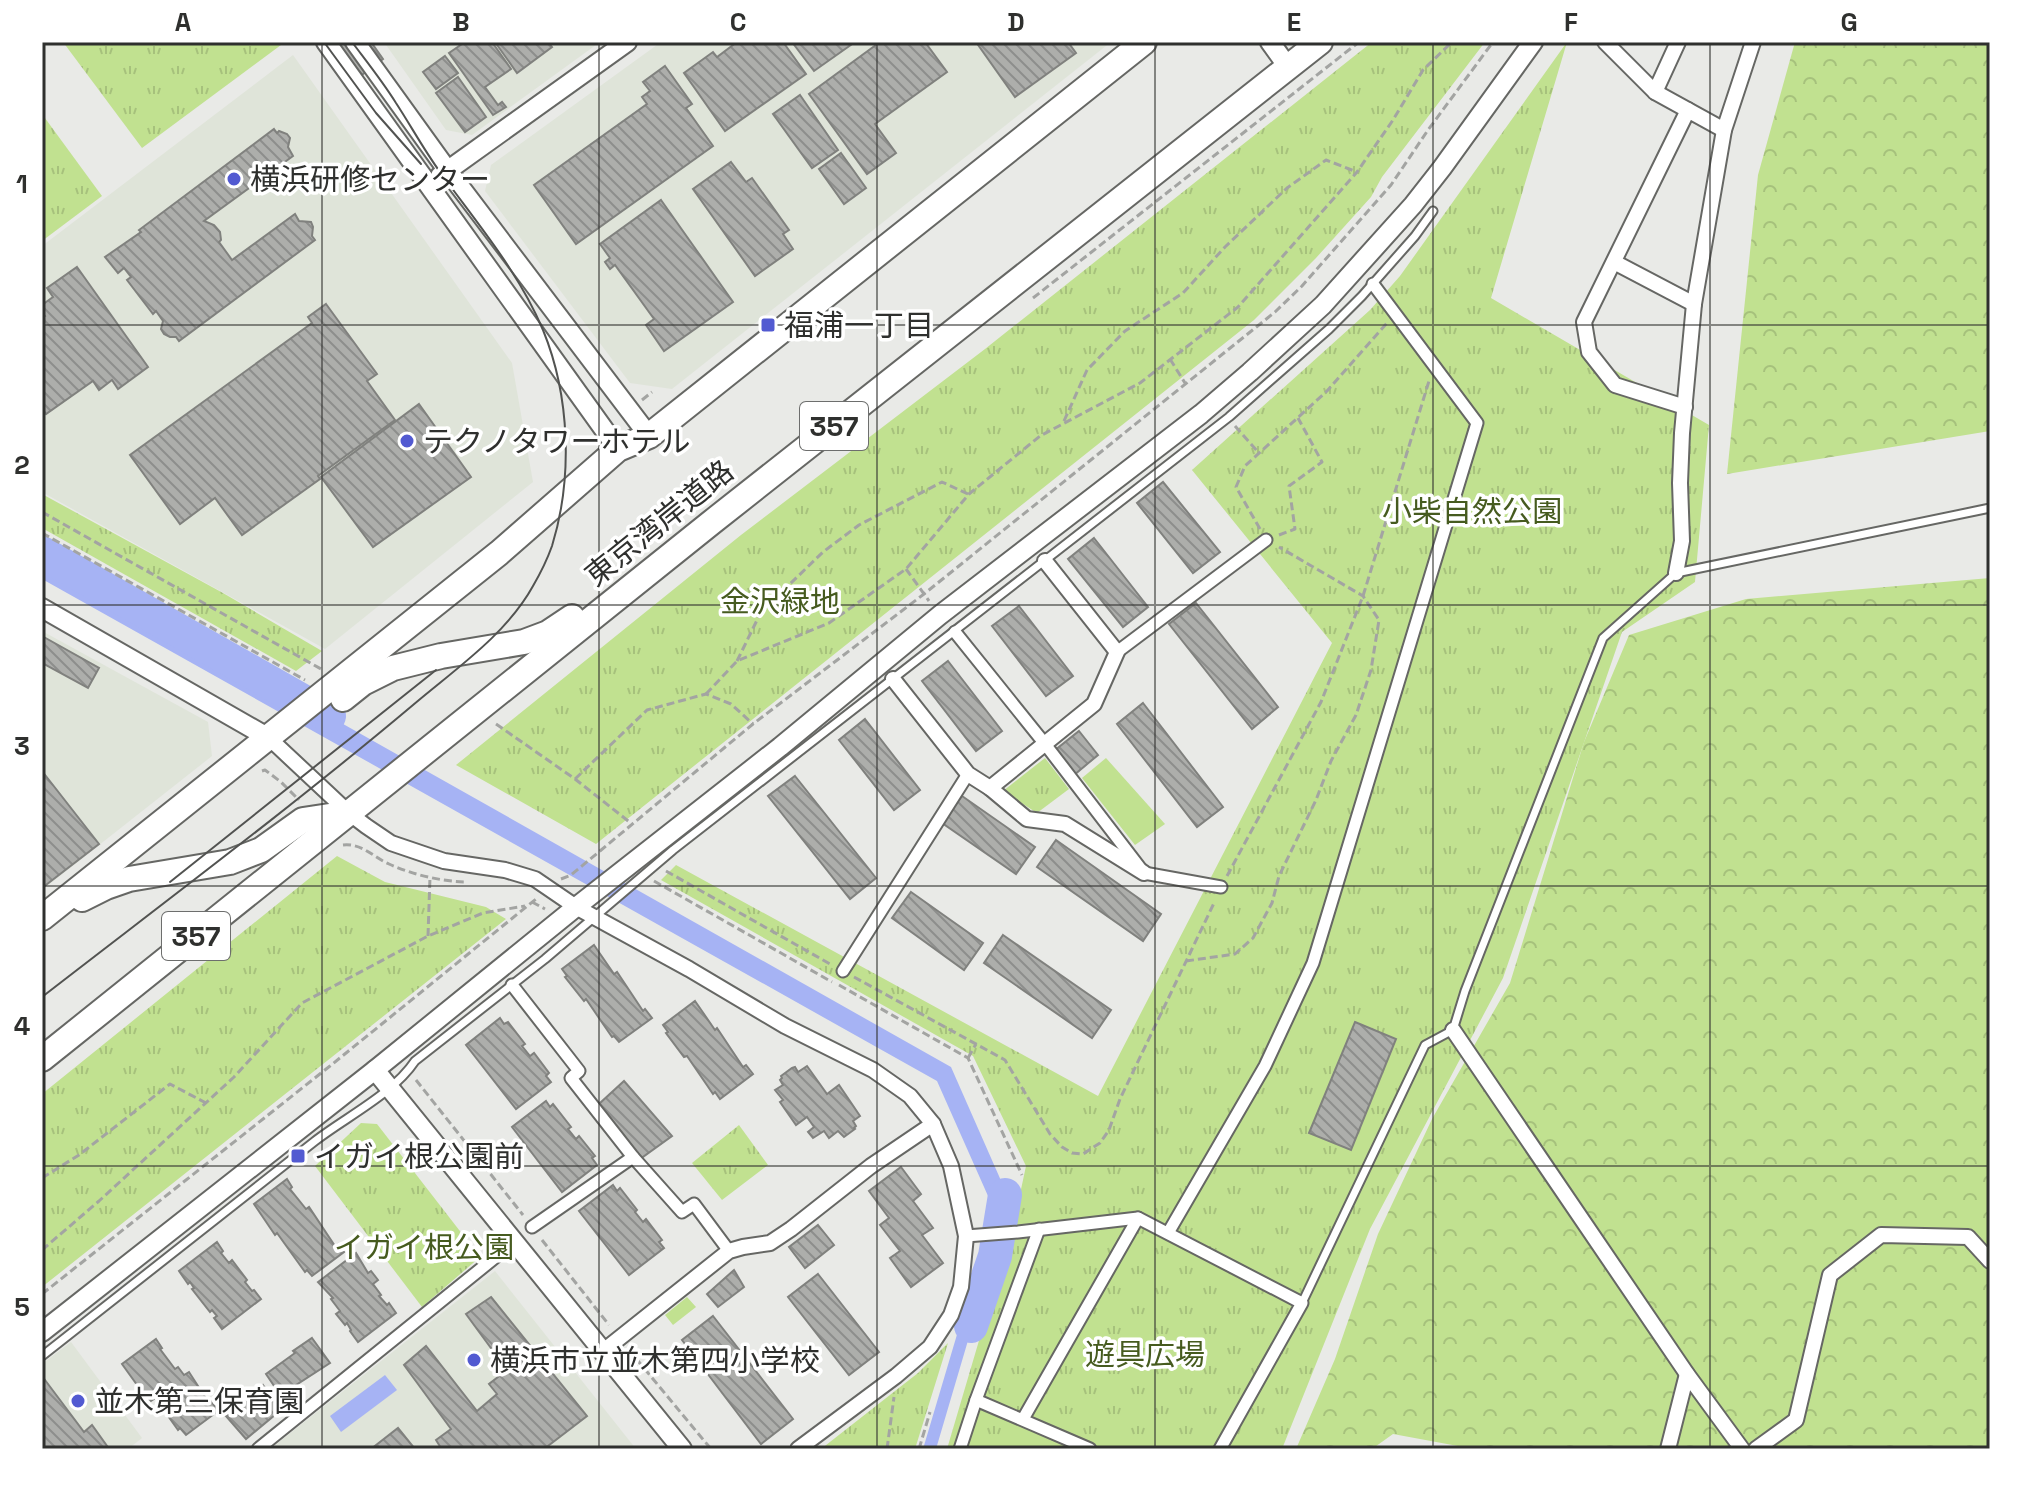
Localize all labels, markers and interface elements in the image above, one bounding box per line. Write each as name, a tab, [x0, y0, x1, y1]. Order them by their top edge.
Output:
text: A	[175, 5, 192, 39]
text: B	[452, 5, 470, 39]
text: C	[730, 5, 746, 39]
text: D	[1007, 5, 1025, 39]
text: E	[1287, 5, 1301, 39]
text: F	[1564, 5, 1578, 39]
text: G	[1840, 5, 1858, 39]
place label: 横浜研修センター	[250, 160, 490, 199]
text: 1	[16, 167, 28, 201]
marker: 横浜研修センター	[225, 170, 243, 188]
place label: 福浦一丁目	[784, 306, 934, 345]
marker: 福浦一丁目	[759, 316, 777, 334]
road number: 357	[800, 402, 868, 450]
place label: テクノタワーホテル	[423, 422, 691, 461]
marker: テクノタワーホテル	[398, 432, 416, 450]
text: 2	[14, 448, 30, 482]
street label: 東京湾岸道路	[577, 451, 741, 595]
park label: 小柴自然公園	[1382, 492, 1562, 531]
park label: 金沢緑地	[720, 582, 840, 621]
text: 3	[14, 729, 30, 763]
road number: 357	[162, 912, 230, 960]
text: 4	[14, 1009, 30, 1043]
place label: イガイ根公園前	[314, 1137, 524, 1176]
marker: イガイ根公園前	[289, 1147, 307, 1165]
park label: イガイ根公園	[334, 1228, 514, 1267]
text: 5	[14, 1290, 30, 1324]
park label: 遊具広場	[1085, 1335, 1205, 1374]
place label: 横浜市立並木第四小学校	[490, 1341, 820, 1380]
marker: 横浜市立並木第四小学校	[465, 1351, 483, 1369]
place label: 並木第三保育園	[94, 1382, 304, 1421]
marker: 並木第三保育園	[69, 1392, 87, 1410]

